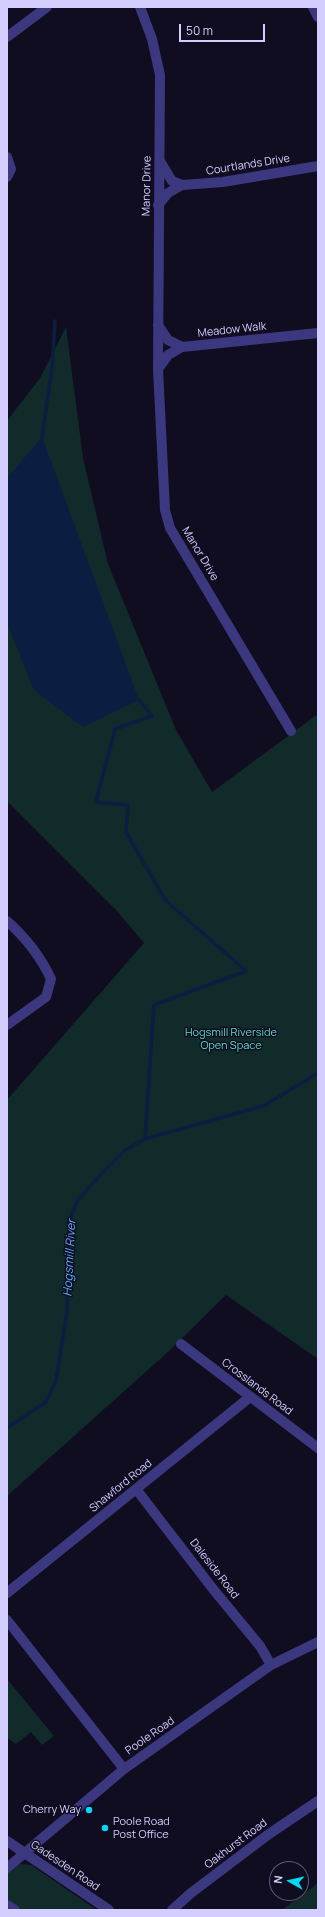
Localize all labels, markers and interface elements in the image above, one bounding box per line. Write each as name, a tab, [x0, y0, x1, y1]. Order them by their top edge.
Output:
scale bar	[181, 16, 267, 42]
text: 50 m	[186, 22, 213, 39]
street label: Courtlands Drive	[205, 152, 291, 178]
street label: Manor Drive	[140, 156, 154, 216]
street label: Meadow Walk	[197, 320, 267, 340]
street label: Manor Drive	[179, 525, 221, 583]
park label: Hogsmill Riverside Open Space	[185, 1026, 277, 1052]
water label: Hogsmill River	[61, 1219, 79, 1297]
street label: Crosslands Road	[219, 1356, 295, 1418]
street label: Shawford Road	[87, 1457, 155, 1515]
street label: Daleside Road	[187, 1537, 241, 1601]
street label: Poole Road	[123, 1714, 177, 1758]
place label: Cherry Way	[23, 1803, 81, 1817]
marker: Cherry Way	[84, 1805, 94, 1815]
place label: Poole Road Post Office	[113, 1815, 170, 1841]
street label: Oakhurst Road	[202, 1816, 270, 1872]
marker: Poole Road Post Office	[100, 1823, 110, 1833]
street label: Gadesden Road	[28, 1838, 102, 1894]
north arrow	[269, 1861, 309, 1901]
text: N	[270, 1874, 286, 1884]

